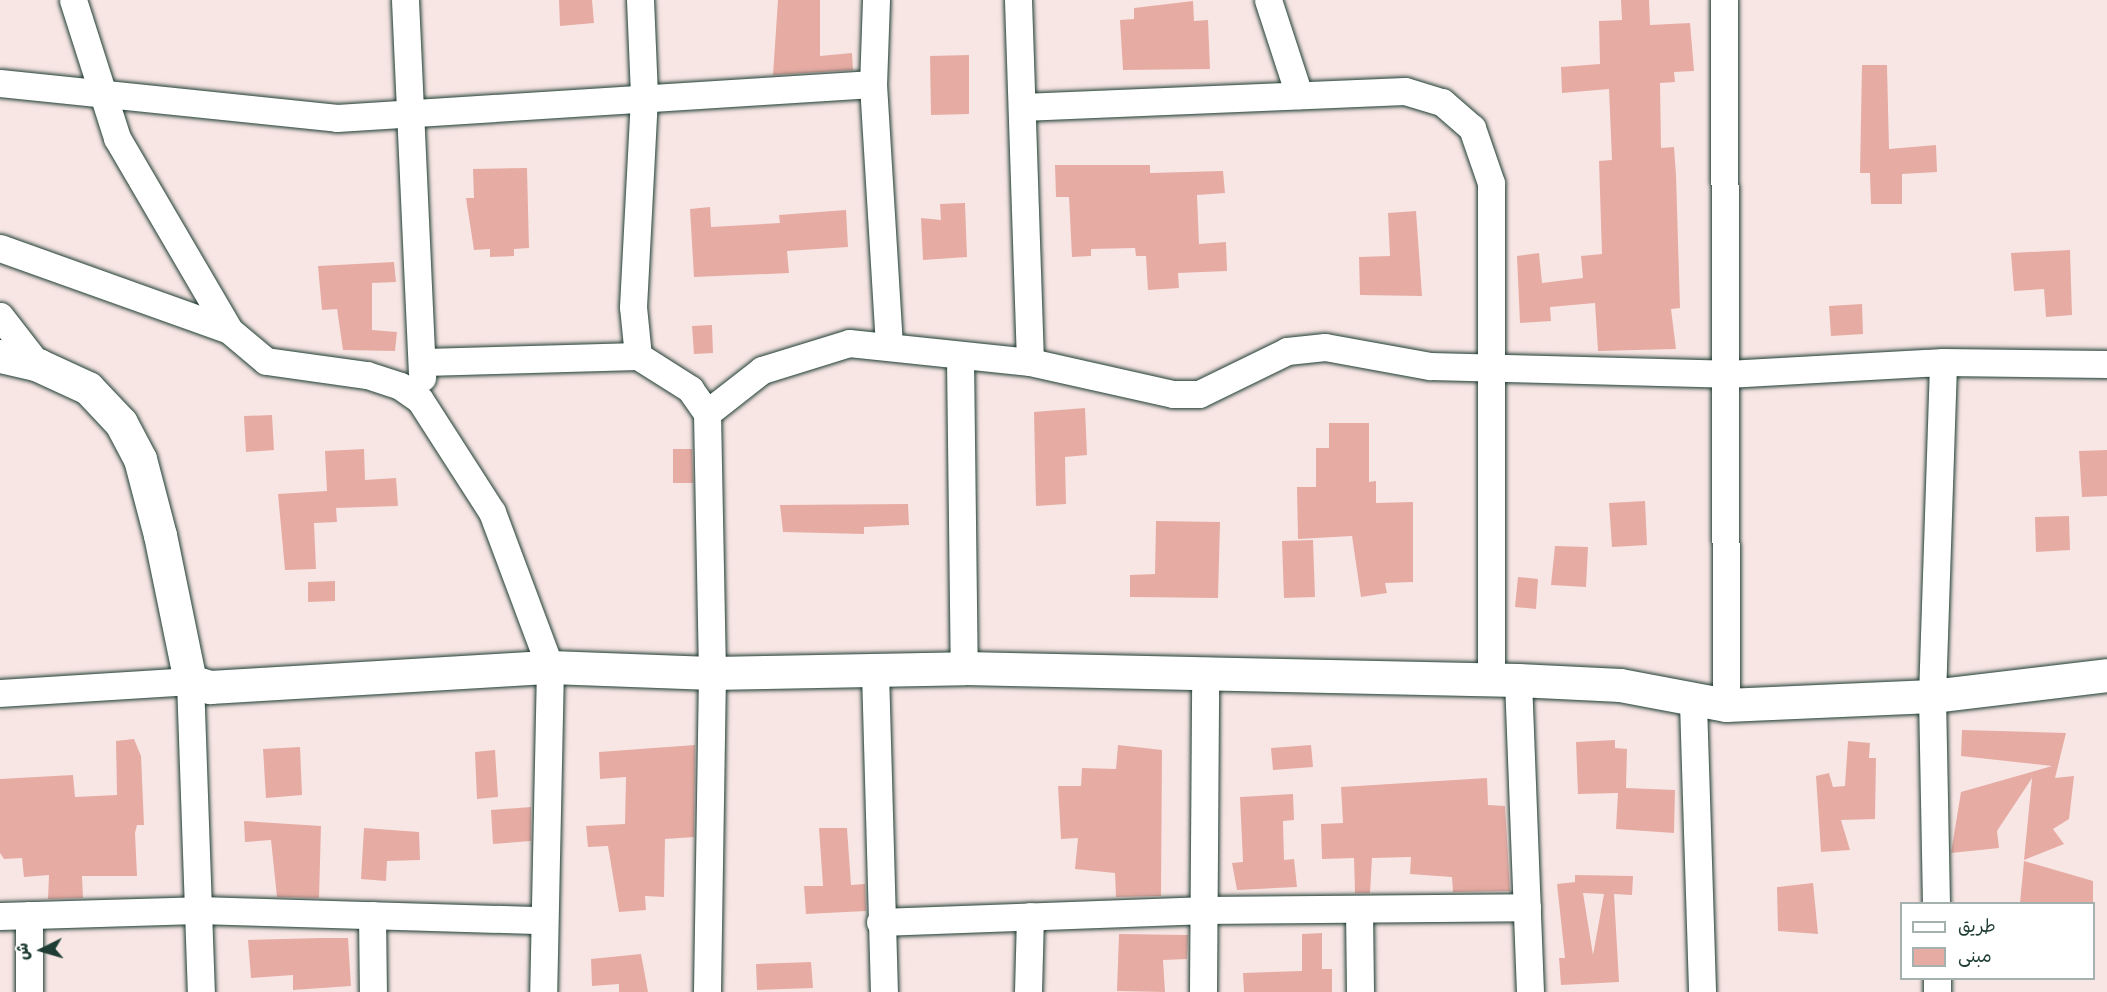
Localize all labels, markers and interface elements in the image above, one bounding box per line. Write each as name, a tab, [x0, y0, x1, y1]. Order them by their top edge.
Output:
legend	[1900, 902, 2095, 980]
text: طريق	[1958, 916, 1996, 937]
north arrow	[12, 920, 72, 980]
text: ش	[13, 942, 34, 961]
text: مبنى	[1958, 946, 1992, 967]

